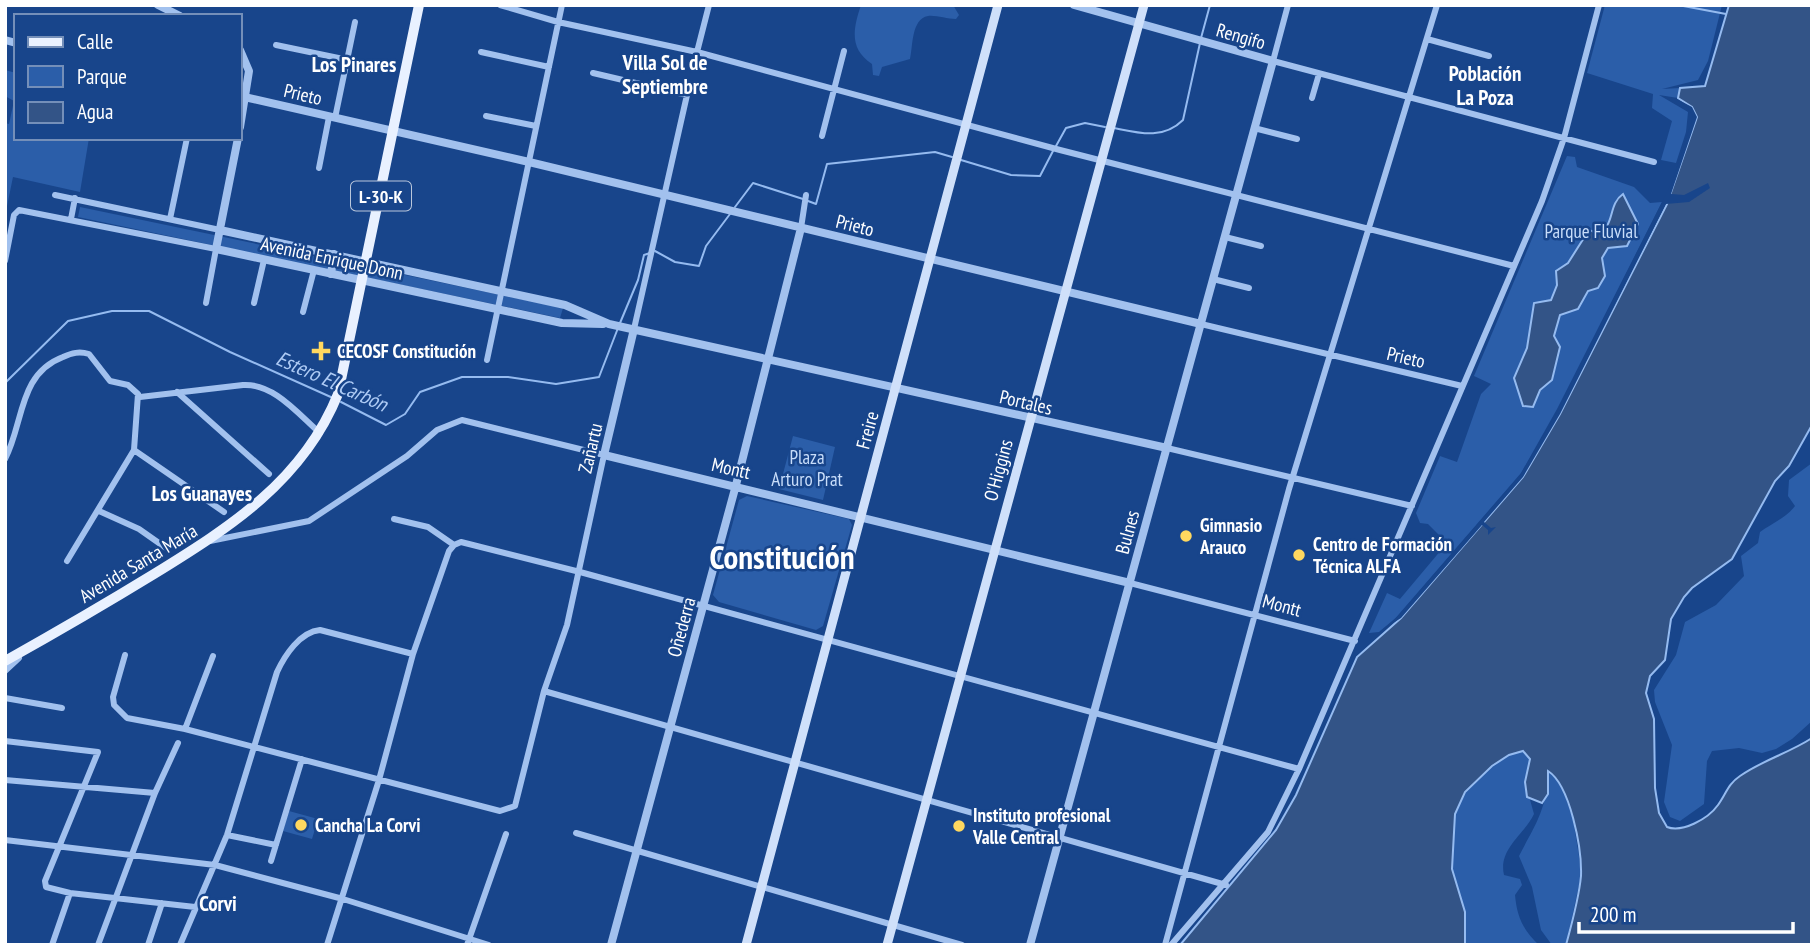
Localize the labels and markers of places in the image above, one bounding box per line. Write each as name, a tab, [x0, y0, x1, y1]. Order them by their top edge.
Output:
place label: CECOSF Constitución	[337, 339, 476, 363]
marker: CECOSF Constitución	[311, 341, 331, 361]
place label: Gimnasio Arauco	[1199, 513, 1262, 559]
marker: Gimnasio Arauco	[1178, 528, 1194, 544]
place label: Centro de Formación Técnica ALFA	[1313, 532, 1452, 578]
marker: Centro de Formación Técnica ALFA	[1291, 547, 1307, 563]
place label: Instituto profesional Valle Central	[972, 803, 1111, 849]
place label: Cancha La Corvi	[315, 813, 420, 837]
marker: Cancha La Corvi	[293, 817, 309, 833]
marker: Instituto profesional Valle Central	[951, 818, 967, 834]

